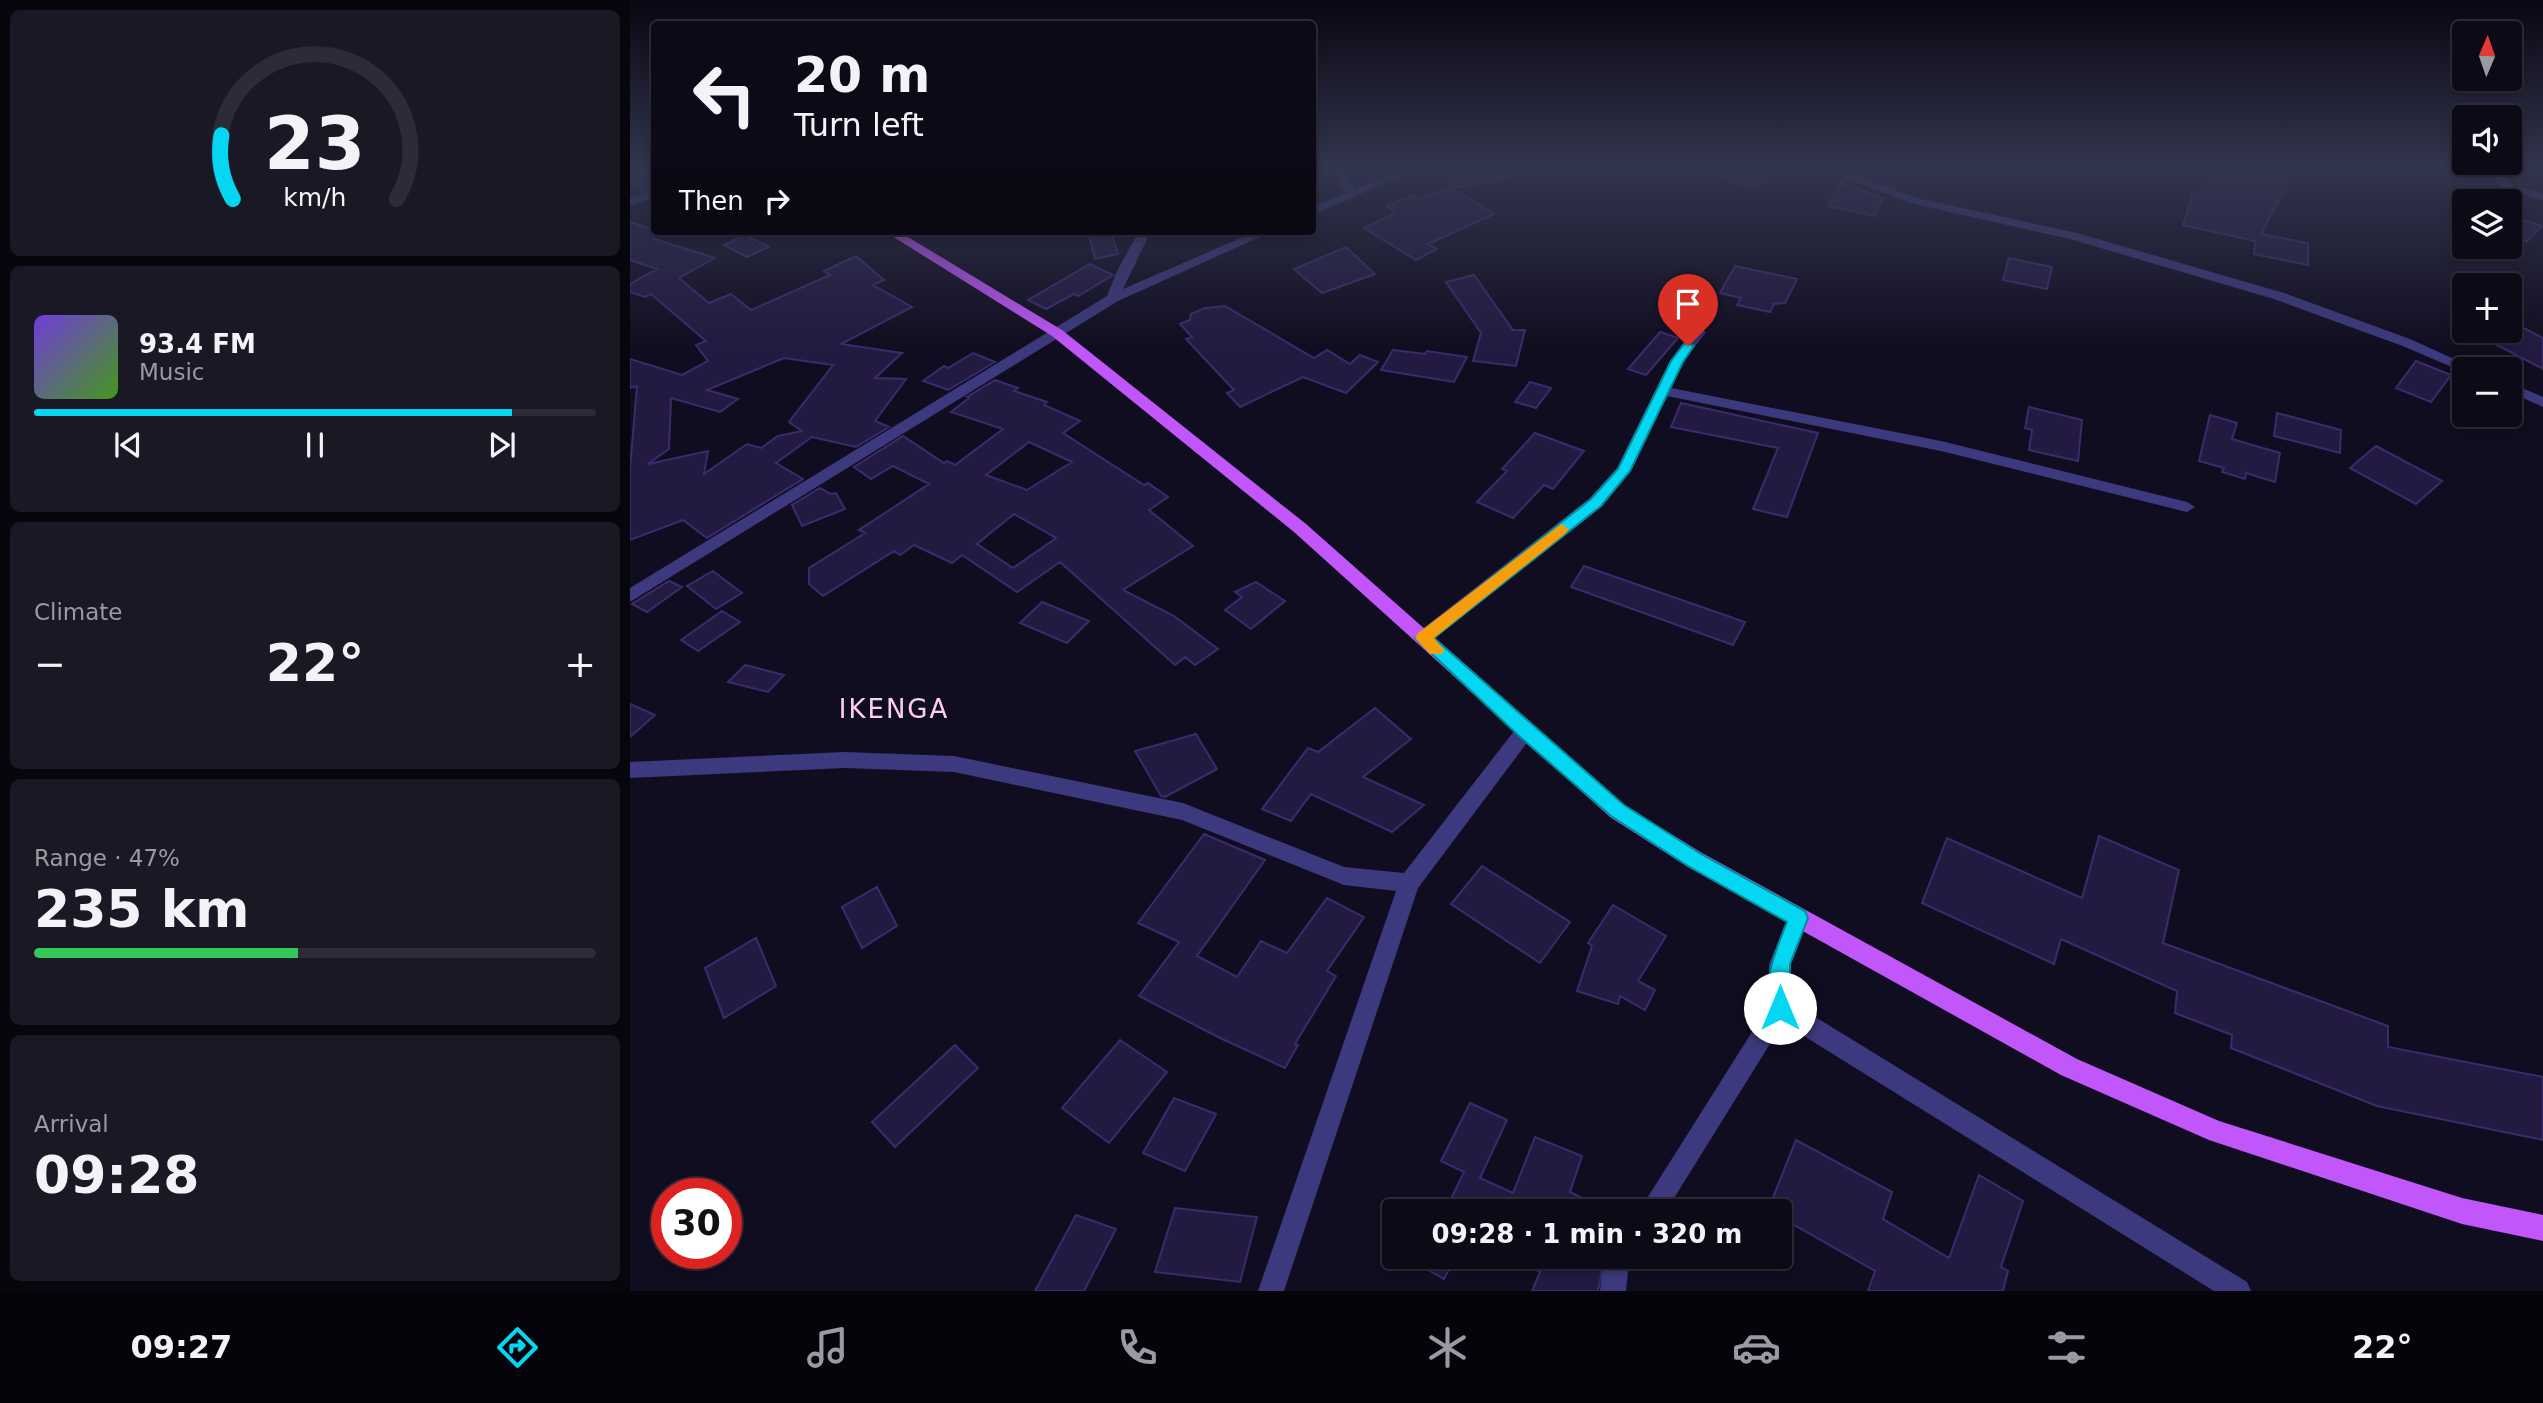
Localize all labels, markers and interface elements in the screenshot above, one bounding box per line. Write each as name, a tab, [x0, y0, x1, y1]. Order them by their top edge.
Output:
north arrow	[2452, 21, 2522, 91]
map controls	[2452, 21, 2522, 427]
text: 20 m	[794, 47, 930, 104]
icon: left	[679, 49, 770, 140]
text: 23	[264, 101, 366, 186]
button: sound	[2452, 105, 2522, 175]
text: Turn left	[794, 106, 924, 144]
icon: right	[758, 182, 796, 220]
text: km/h	[283, 183, 347, 212]
text: Then	[679, 186, 744, 216]
button: layers	[2452, 189, 2522, 259]
button: +	[2452, 273, 2522, 343]
pin	[1658, 274, 1718, 346]
icon: arrive	[1669, 285, 1707, 323]
text: 93.4 FM	[139, 329, 256, 359]
button: −	[2452, 357, 2522, 427]
text: Music	[139, 359, 204, 385]
icon: previous	[109, 426, 147, 464]
icon: pause	[296, 426, 334, 464]
icon: next	[483, 426, 521, 464]
text: Climate	[34, 599, 123, 625]
text: 22°	[266, 633, 364, 693]
text: −	[34, 642, 66, 686]
text: +	[564, 642, 596, 686]
district label: IKENGA	[839, 694, 949, 724]
text: Range · 47%	[34, 845, 180, 871]
text: 235 km	[34, 879, 249, 939]
position arrow	[1743, 971, 1817, 1045]
text: Arrival	[34, 1111, 109, 1137]
text: 09:28	[34, 1145, 200, 1205]
speed limit sign: 30	[651, 1178, 742, 1269]
text: 09:28 · 1 min · 320 m	[1432, 1219, 1742, 1249]
icon: directions	[493, 1323, 542, 1372]
icon: music	[803, 1323, 852, 1372]
icon: phone	[1113, 1323, 1162, 1372]
icon: climate	[1423, 1323, 1472, 1372]
icon: car	[1732, 1323, 1781, 1372]
icon: filters	[2042, 1323, 2091, 1372]
text: 09:27	[130, 1328, 232, 1366]
text: 22°	[2352, 1328, 2412, 1366]

